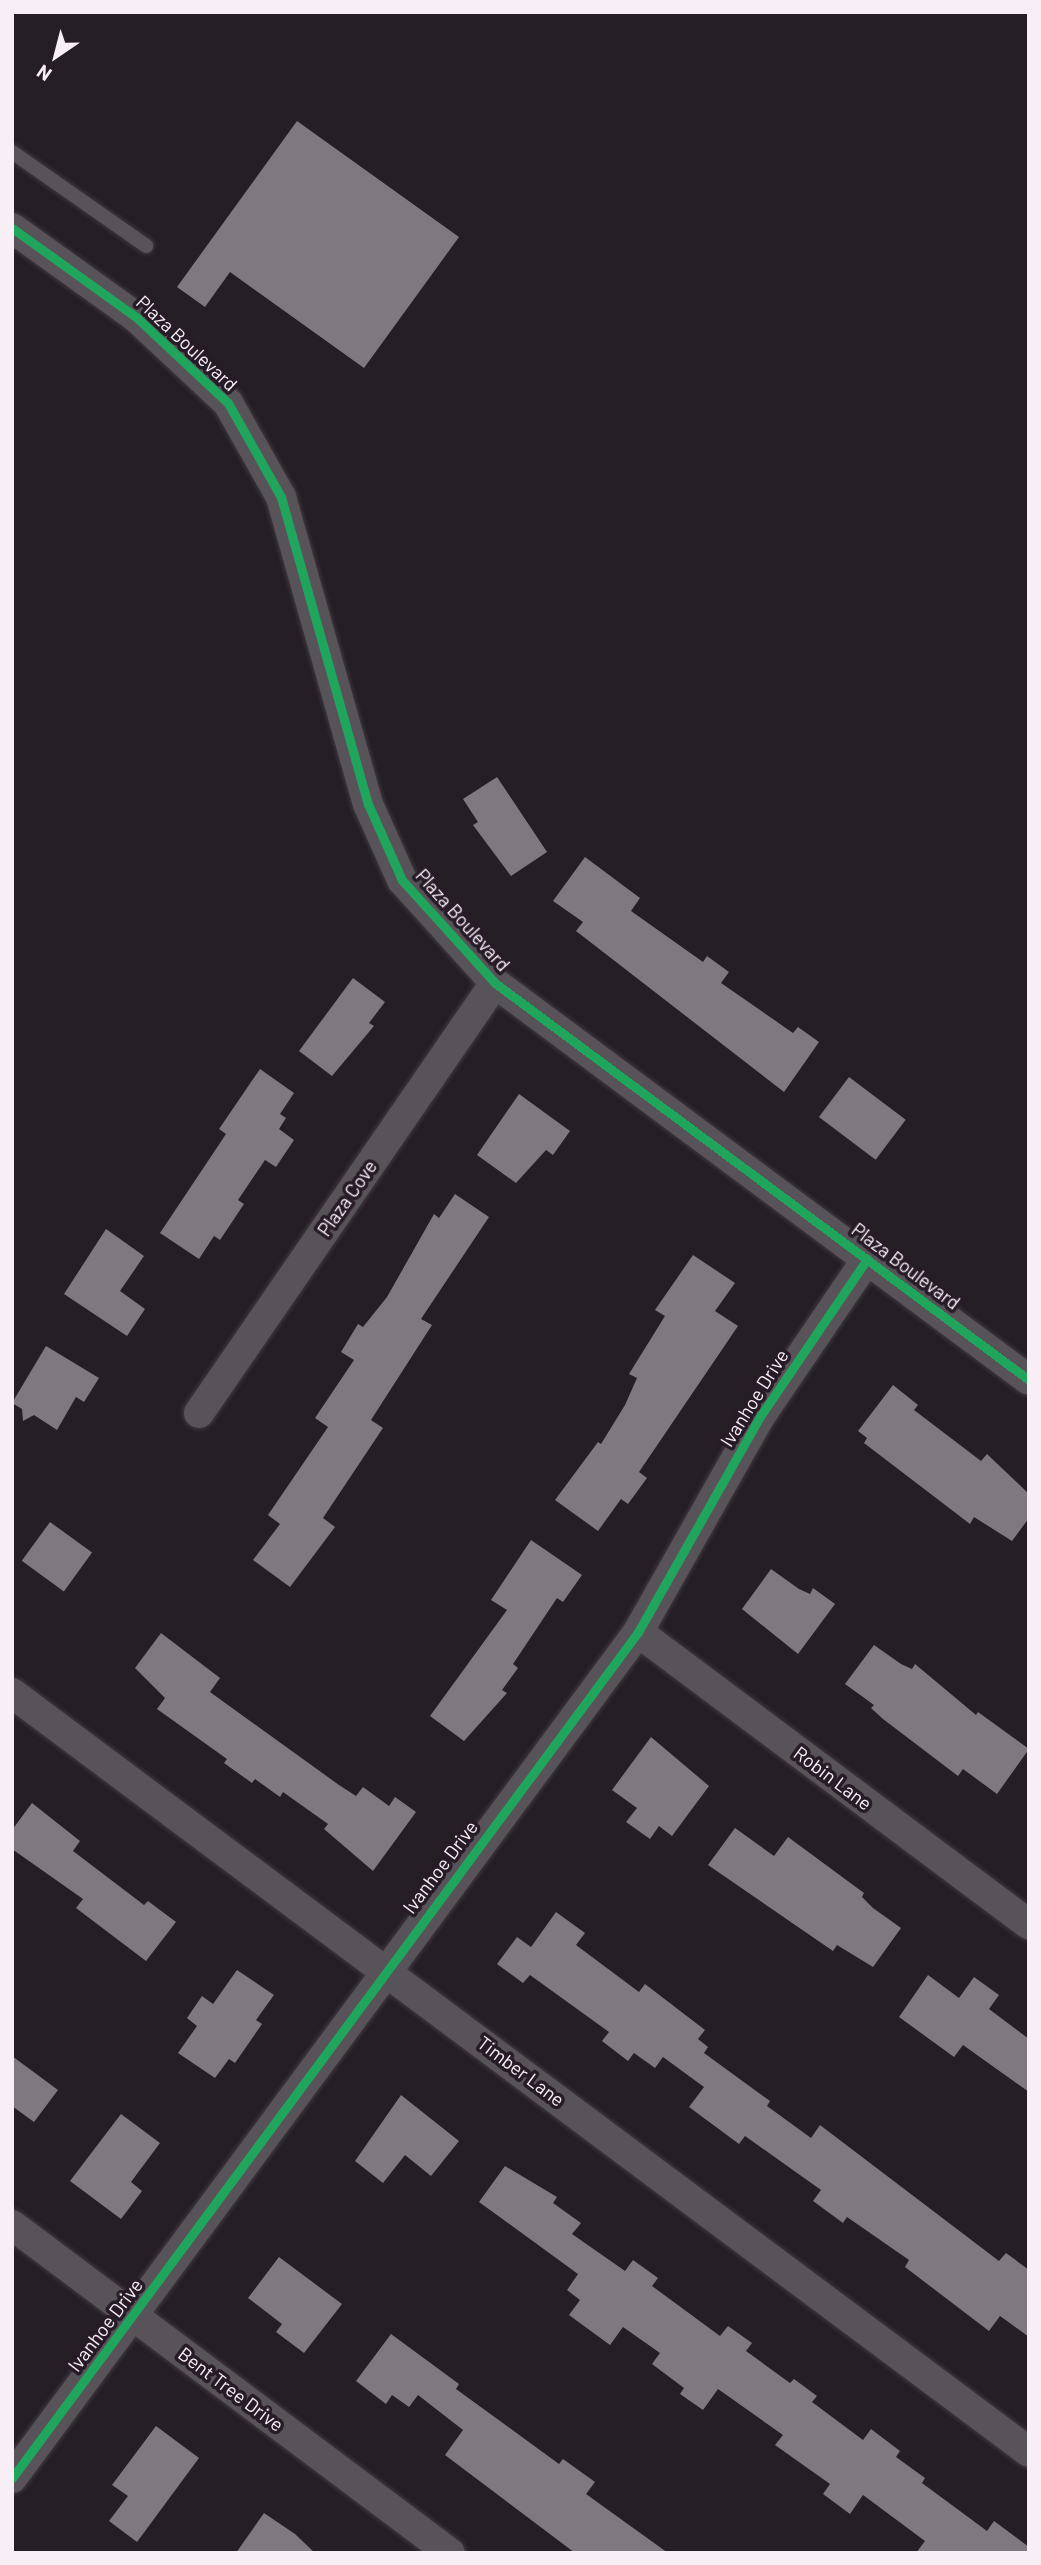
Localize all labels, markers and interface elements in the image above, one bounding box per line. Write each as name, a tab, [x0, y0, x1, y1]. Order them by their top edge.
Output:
north arrow	[21, 21, 91, 91]
text: N	[32, 61, 55, 87]
street label: Plaza Boulevard	[132, 290, 242, 396]
street label: Plaza Boulevard	[411, 864, 515, 976]
street label: Plaza Cove	[313, 1156, 381, 1240]
street label: Plaza Boulevard	[847, 1218, 965, 1314]
street label: Ivanhoe Drive	[715, 1345, 793, 1451]
street label: Robin Lane	[789, 1741, 877, 1815]
street label: Ivanhoe Drive	[398, 1816, 482, 1918]
street label: Timber Lane	[473, 2031, 569, 2111]
street label: Ivanhoe Drive	[63, 2274, 147, 2376]
street label: Bent Tree Drive	[174, 2342, 288, 2436]

